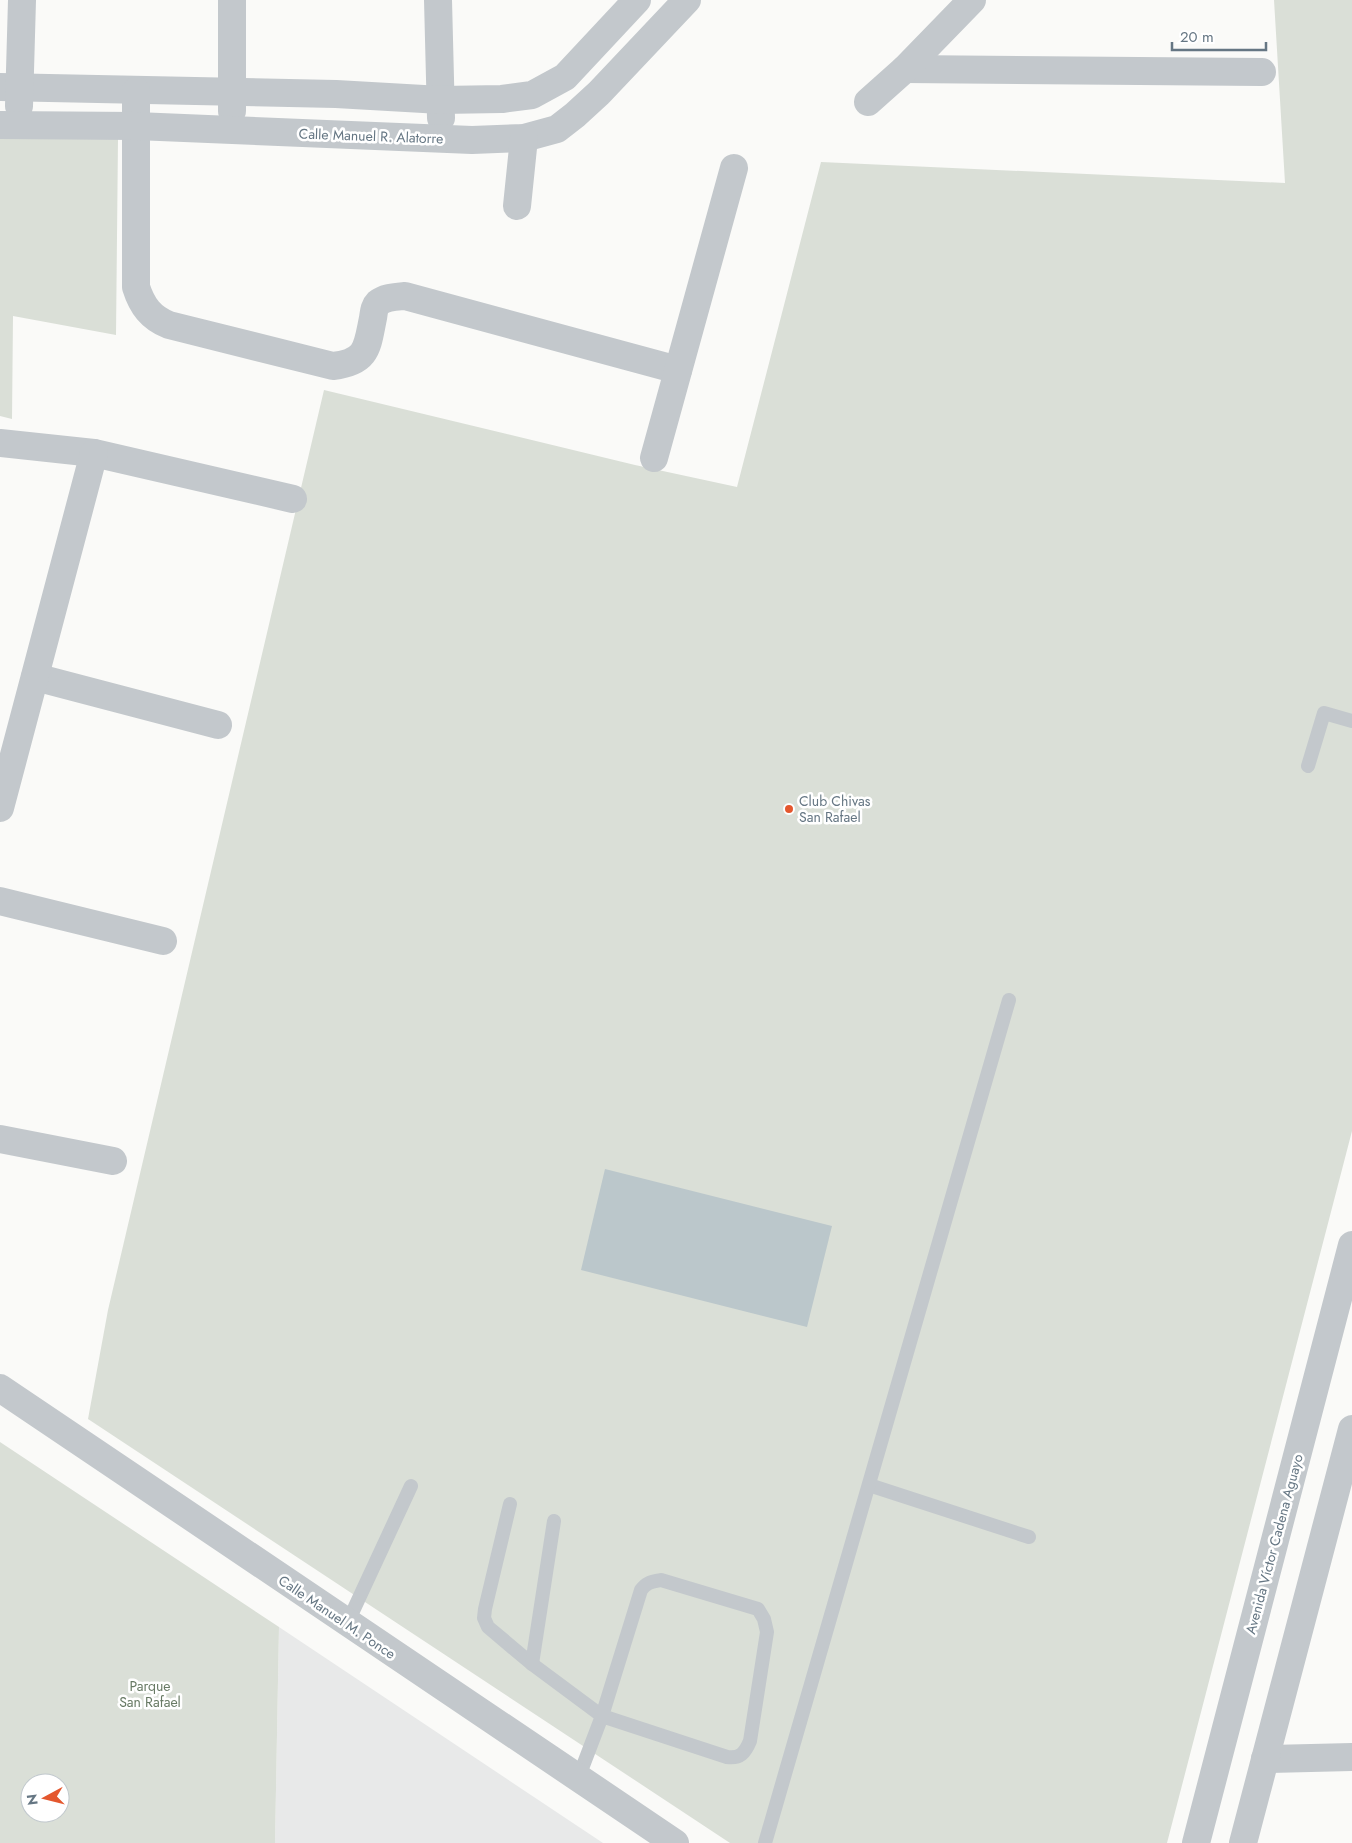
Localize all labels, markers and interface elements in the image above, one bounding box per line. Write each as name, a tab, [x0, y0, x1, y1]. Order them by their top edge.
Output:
scale bar	[1172, 20, 1266, 52]
text: 20 m	[1180, 26, 1214, 48]
street label: Calle Manuel R. Alatorre	[298, 123, 444, 149]
place label: Club Chivas San Rafael	[799, 791, 871, 827]
marker: Club Chivas San Rafael	[783, 803, 795, 815]
street label: Avenida Víctor Cadena Aguayo	[1240, 1451, 1308, 1636]
street label: Calle Manuel M. Ponce	[274, 1570, 400, 1664]
park label: Parque San Rafael	[119, 1676, 181, 1712]
north arrow	[20, 1773, 70, 1823]
text: N	[21, 1793, 43, 1806]

